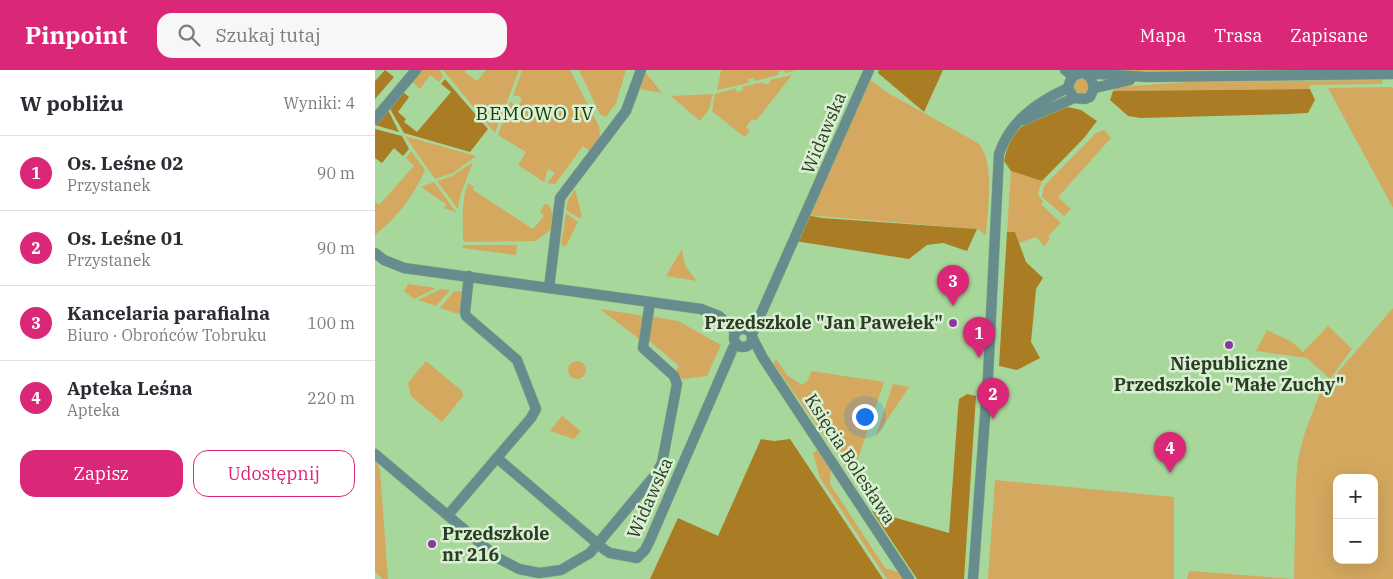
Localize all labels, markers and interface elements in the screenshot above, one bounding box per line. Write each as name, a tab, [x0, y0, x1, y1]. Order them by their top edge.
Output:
search box	[157, 13, 507, 58]
text: Pinpoint	[25, 19, 127, 51]
icon: search	[175, 21, 203, 49]
text: Szukaj tutaj	[215, 23, 321, 47]
text: Mapa	[1140, 24, 1186, 47]
text: Trasa	[1214, 24, 1262, 47]
text: Zapisane	[1290, 24, 1368, 47]
street label: Widawska	[796, 88, 851, 177]
text: W pobliżu	[20, 89, 123, 117]
text: Wyniki: 4	[283, 93, 355, 113]
district label: BEMOWO IV	[475, 101, 595, 125]
text: Os. Leśne 02	[67, 151, 184, 175]
text: 1	[31, 163, 41, 183]
text: 90 m	[317, 163, 355, 183]
text: Przystanek	[67, 175, 151, 195]
text: Os. Leśne 01	[67, 226, 184, 250]
text: 2	[31, 238, 41, 258]
text: 90 m	[317, 238, 355, 258]
text: Przystanek	[67, 250, 151, 270]
pin: 3	[937, 265, 969, 306]
text: Kancelaria parafialna	[67, 301, 270, 325]
place label: Przedszkole "Jan Pawełek"	[704, 311, 943, 334]
text: 3	[31, 313, 41, 333]
text: 100 m	[307, 313, 355, 333]
marker: Przedszkole "Jan Pawełek"	[947, 317, 959, 329]
pin: 1	[963, 317, 995, 358]
text: Biuro · Obrońców Tobruku	[67, 325, 267, 345]
marker: Niepubliczne Przedszkole "Małe Zuchy"	[1223, 339, 1235, 351]
place label: Niepubliczne Przedszkole "Małe Zuchy"	[1114, 352, 1344, 396]
text: Apteka Leśna	[67, 376, 193, 400]
pin: 2	[977, 378, 1009, 419]
text: 4	[31, 388, 41, 408]
text: 220 m	[307, 388, 355, 408]
street label: Księcia Bolesława	[800, 389, 901, 528]
text: Apteka	[67, 400, 120, 420]
your location	[852, 404, 878, 430]
pin: 4	[1154, 432, 1186, 473]
button: Zapisz	[20, 450, 183, 497]
button: Udostępnij	[193, 450, 355, 497]
street label: Widawska	[621, 453, 678, 542]
map controls	[1333, 474, 1378, 564]
button: +	[1333, 474, 1378, 519]
button: −	[1333, 519, 1378, 564]
place label: Przedszkole nr 216	[442, 522, 549, 566]
marker: Przedszkole nr 216	[426, 538, 438, 550]

